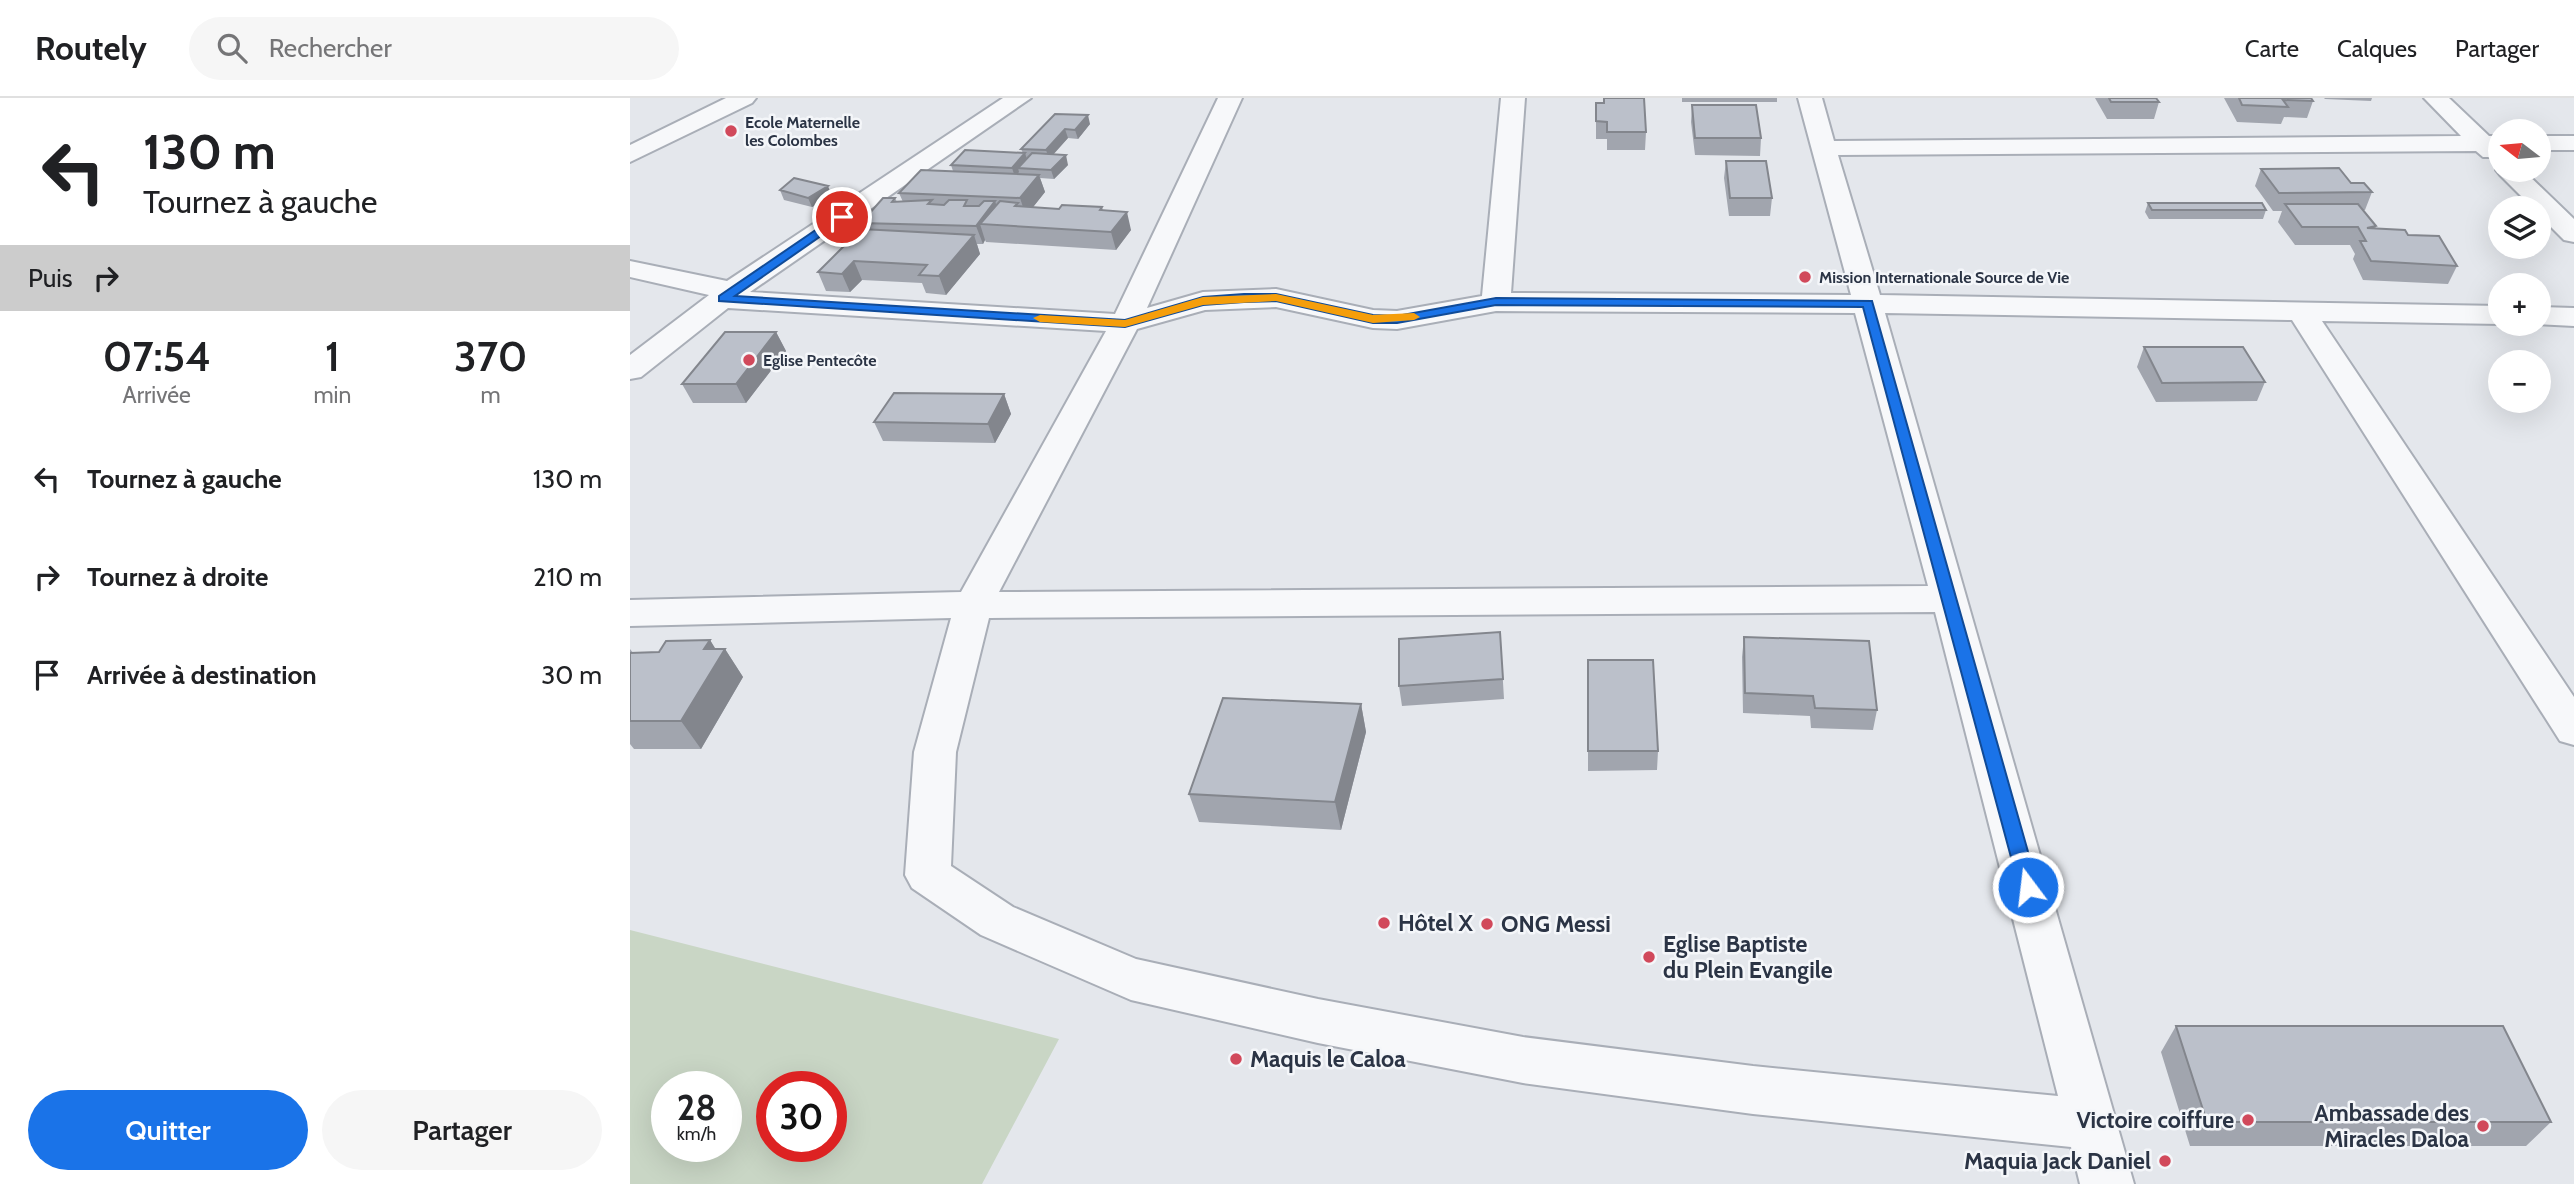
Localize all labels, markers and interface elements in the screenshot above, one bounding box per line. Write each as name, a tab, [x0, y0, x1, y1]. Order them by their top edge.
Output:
search box	[189, 17, 679, 80]
text: Routely	[35, 28, 147, 68]
icon: search	[213, 29, 251, 67]
text: Rechercher	[269, 32, 392, 64]
text: Carte	[2245, 34, 2299, 63]
text: Calques	[2337, 34, 2417, 63]
text: Partager	[2455, 34, 2539, 63]
place label: Ecole Maternelle les Colombes	[745, 113, 860, 150]
north arrow	[2488, 119, 2552, 182]
map controls	[2488, 119, 2551, 413]
text: 130 m	[143, 122, 276, 181]
marker: Ecole Maternelle les Colombes	[723, 123, 739, 139]
icon: left	[28, 126, 119, 217]
text: Tournez à gauche	[143, 182, 377, 221]
pin	[812, 187, 872, 247]
button: layers	[2488, 196, 2551, 259]
icon: arrive	[823, 198, 861, 236]
icon: right	[87, 259, 125, 297]
text: Puis	[28, 262, 73, 294]
place label: Mission Internationale Source de Vie	[1819, 268, 2069, 287]
marker: Mission Internationale Source de Vie	[1797, 269, 1813, 285]
button: +	[2488, 273, 2551, 336]
text: 07:54	[103, 330, 211, 382]
text: 1	[325, 330, 340, 382]
text: 370	[454, 330, 527, 382]
button: −	[2488, 350, 2551, 413]
place label: Eglise Pentecôte	[763, 351, 877, 370]
marker: Eglise Pentecôte	[741, 352, 757, 368]
text: Arrivée	[123, 381, 191, 409]
text: min	[313, 381, 351, 409]
text: m	[481, 381, 501, 409]
icon: left	[28, 460, 66, 498]
text: Tournez à gauche	[87, 463, 282, 495]
text: 130 m	[533, 463, 602, 495]
icon: right	[28, 558, 66, 596]
text: Tournez à droite	[87, 561, 269, 593]
text: 210 m	[533, 561, 602, 593]
icon: arrive	[28, 656, 66, 694]
text: Arrivée à destination	[87, 659, 317, 691]
text: 30 m	[541, 659, 602, 691]
position arrow	[1991, 850, 2065, 924]
place label: Hôtel X	[1398, 909, 1473, 937]
place label: ONG Messi	[1501, 910, 1611, 938]
marker: Hôtel X	[1376, 915, 1392, 931]
marker: ONG Messi	[1479, 916, 1495, 932]
place label: Eglise Baptiste du Plein Evangile	[1663, 930, 1833, 984]
marker: Eglise Baptiste du Plein Evangile	[1641, 949, 1657, 965]
place label: Maquis le Caloa	[1250, 1045, 1406, 1073]
marker: Maquis le Caloa	[1228, 1051, 1244, 1067]
speed limit sign: 30	[756, 1071, 847, 1162]
text: 28	[677, 1086, 716, 1129]
button: Quitter	[28, 1090, 308, 1170]
button: Partager	[322, 1090, 602, 1170]
place label: Ambassade des Miracles Daloa	[2314, 1099, 2470, 1153]
place label: Victoire coiffure	[2076, 1106, 2234, 1134]
marker: Victoire coiffure	[2240, 1112, 2256, 1128]
marker: Ambassade des Miracles Daloa	[2475, 1118, 2491, 1134]
text: km/h	[677, 1123, 716, 1145]
place label: Maquia Jack Daniel	[1964, 1147, 2151, 1175]
marker: Maquia Jack Daniel	[2157, 1153, 2173, 1169]

